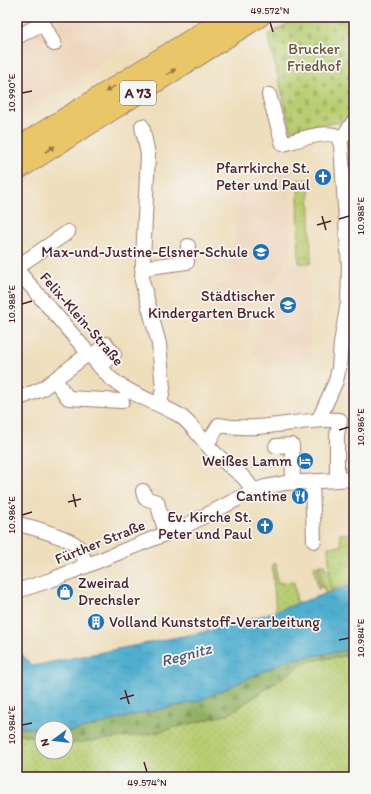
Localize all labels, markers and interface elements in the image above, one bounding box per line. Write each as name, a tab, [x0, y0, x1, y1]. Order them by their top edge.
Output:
text: 49.572°N	[251, 4, 290, 17]
park label: Brucker Friedhof	[287, 40, 341, 75]
one-way arrow	[165, 68, 177, 75]
text: 10.990°E	[5, 73, 18, 112]
road number: A 73	[120, 81, 156, 105]
one-way arrow	[105, 86, 116, 93]
one-way arrow	[45, 145, 55, 153]
place label: Pfarrkirche St. Peter und Paul	[216, 159, 311, 194]
church icon: Pfarrkirche St. Peter und Paul	[313, 167, 333, 187]
text: 10.988°E	[354, 197, 367, 235]
school or university icon: Max-und-Justine-Elsner-Schule	[251, 242, 271, 262]
place label: Max-und-Justine-Elsner-Schule	[41, 243, 248, 261]
street label: Felix-Klein-Straße	[36, 268, 128, 370]
text: 10.988°E	[5, 285, 18, 323]
place label: Städtischer Kindergarten Bruck	[148, 287, 275, 322]
school or university icon: Städtischer Kindergarten Bruck	[278, 295, 298, 315]
text: 10.986°E	[354, 408, 367, 446]
hotel icon: Weißes Lamm	[295, 451, 315, 471]
place label: Weißes Lamm	[202, 452, 292, 470]
restaurant icon: Cantine	[290, 486, 310, 506]
place label: Cantine	[236, 487, 287, 505]
text: 10.986°E	[5, 496, 18, 534]
place label: Ev. Kirche St. Peter und Paul	[158, 508, 253, 543]
street label: Fürther Straße	[52, 516, 148, 568]
church icon: Ev. Kirche St. Peter und Paul	[255, 516, 275, 536]
place label: Zweirad Drechsler	[78, 574, 140, 609]
shop icon: Zweirad Drechsler	[55, 582, 75, 602]
building icon: Volland Kunststoff-Verarbeitung	[86, 612, 106, 632]
place label: Volland Kunststoff-Verarbeitung	[109, 613, 320, 631]
text: 10.984°E	[354, 618, 367, 657]
water label: Regnitz	[159, 638, 215, 670]
text: 10.984°E	[5, 705, 18, 744]
north arrow	[34, 720, 74, 760]
text: N	[38, 737, 52, 748]
text: 49.574°N	[127, 776, 167, 789]

